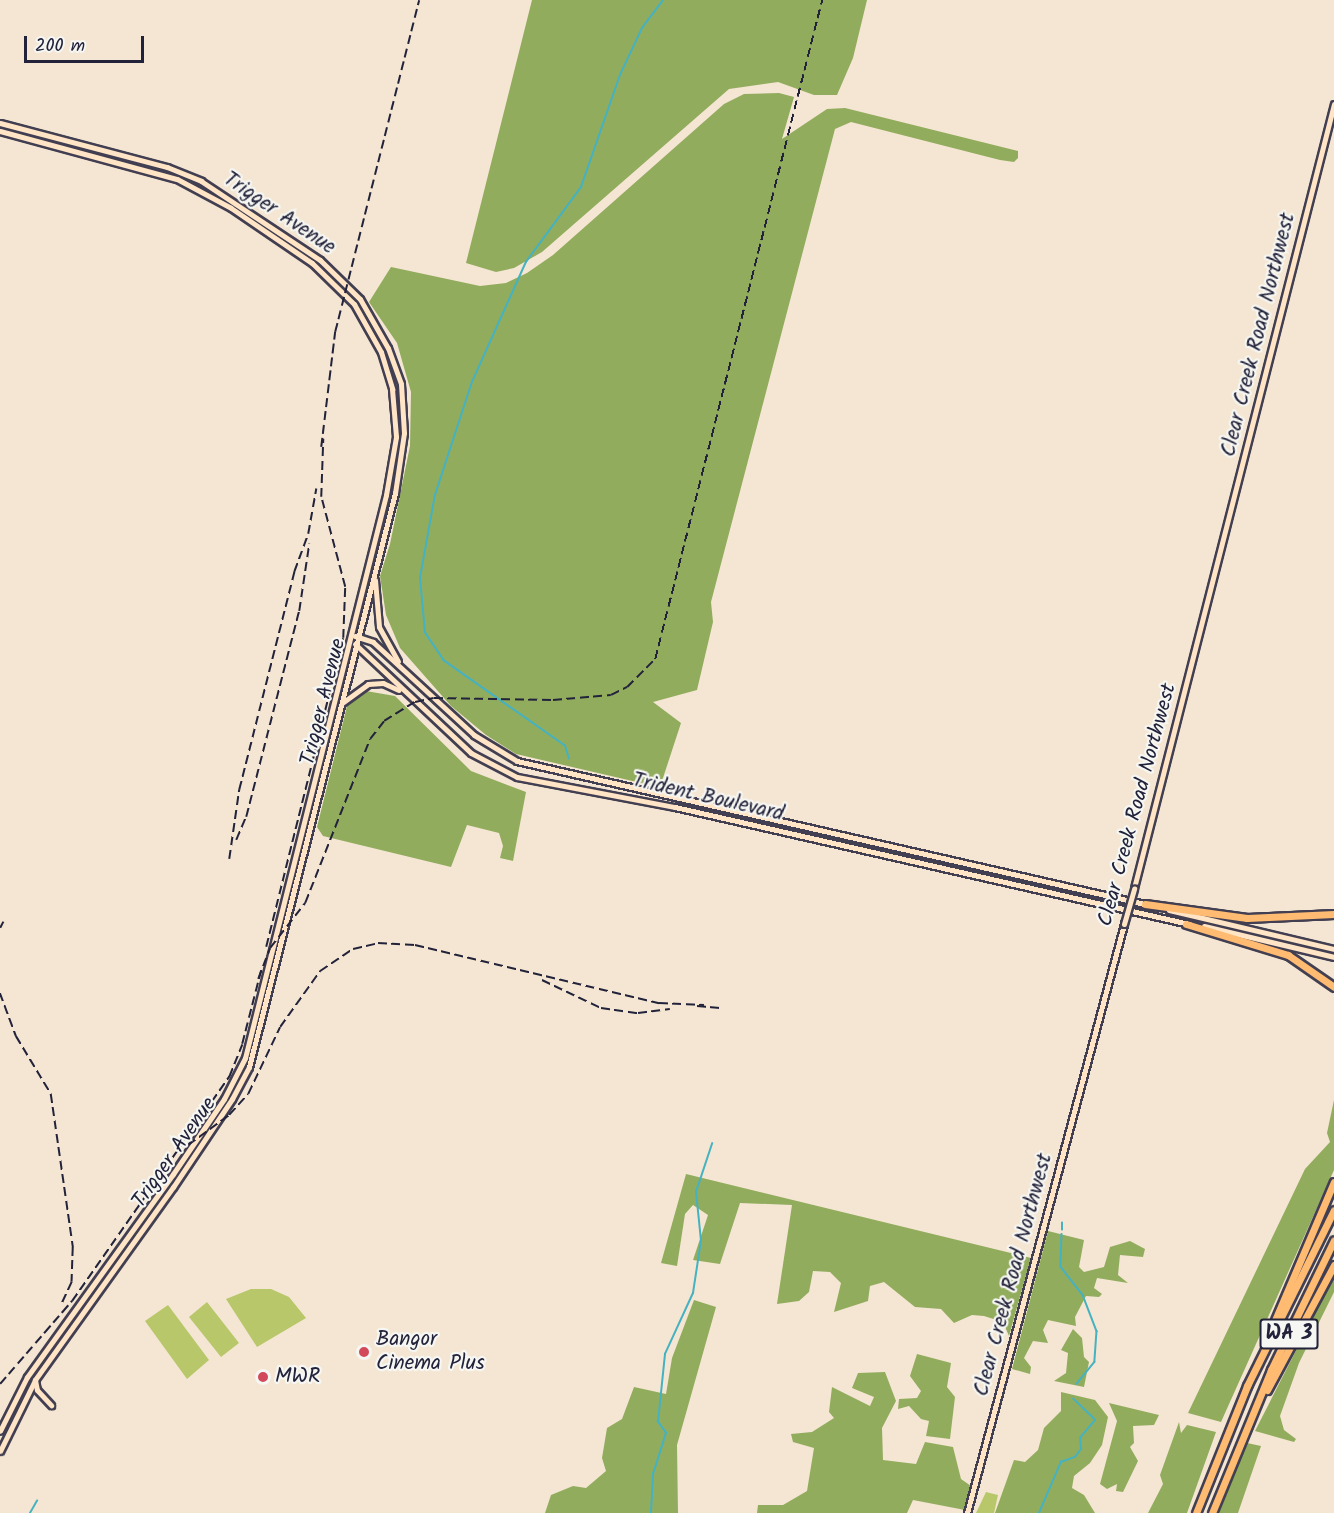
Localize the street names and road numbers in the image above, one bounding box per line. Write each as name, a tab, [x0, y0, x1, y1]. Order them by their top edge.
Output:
street label: Trigger Avenue	[218, 167, 340, 261]
street label: Clear Creek Road Northwest	[1216, 210, 1302, 460]
street label: Trigger Avenue	[296, 636, 352, 768]
street label: Clear Creek Road Northwest	[1093, 681, 1183, 929]
street label: Trident Boulevard	[630, 768, 786, 828]
street label: Trigger Avenue	[127, 1093, 223, 1213]
street label: Clear Creek Road Northwest	[969, 1151, 1059, 1399]
road number: WA 3	[1259, 1317, 1319, 1351]

